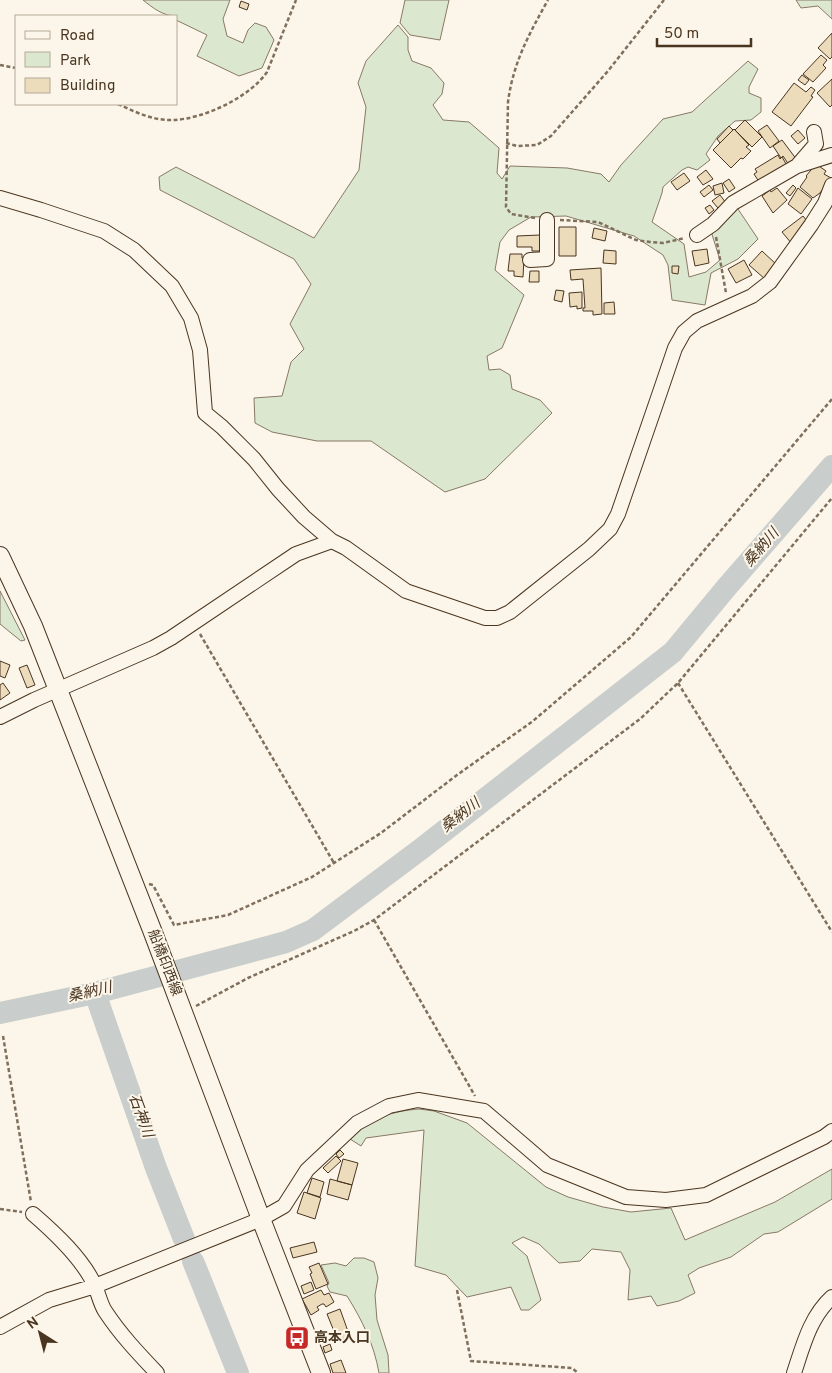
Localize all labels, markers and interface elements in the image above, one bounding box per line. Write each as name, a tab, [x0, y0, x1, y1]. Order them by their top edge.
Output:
legend	[15, 15, 178, 105]
scale bar	[657, 15, 751, 47]
text: 50 m	[664, 25, 699, 44]
text: Road	[60, 27, 95, 46]
text: Park	[60, 52, 91, 71]
text: Building	[60, 77, 115, 96]
water label: 桑納川	[740, 523, 785, 571]
water label: 桑納川	[437, 793, 486, 837]
street label: 船橋印西線	[144, 927, 184, 999]
water label: 桑納川	[66, 978, 116, 1007]
water label: 石神川	[123, 1092, 157, 1142]
north arrow	[15, 1308, 65, 1358]
text: N	[24, 1314, 42, 1334]
bus stop icon: 高本入口	[284, 1325, 310, 1351]
place label: 高本入口	[314, 1330, 370, 1347]

